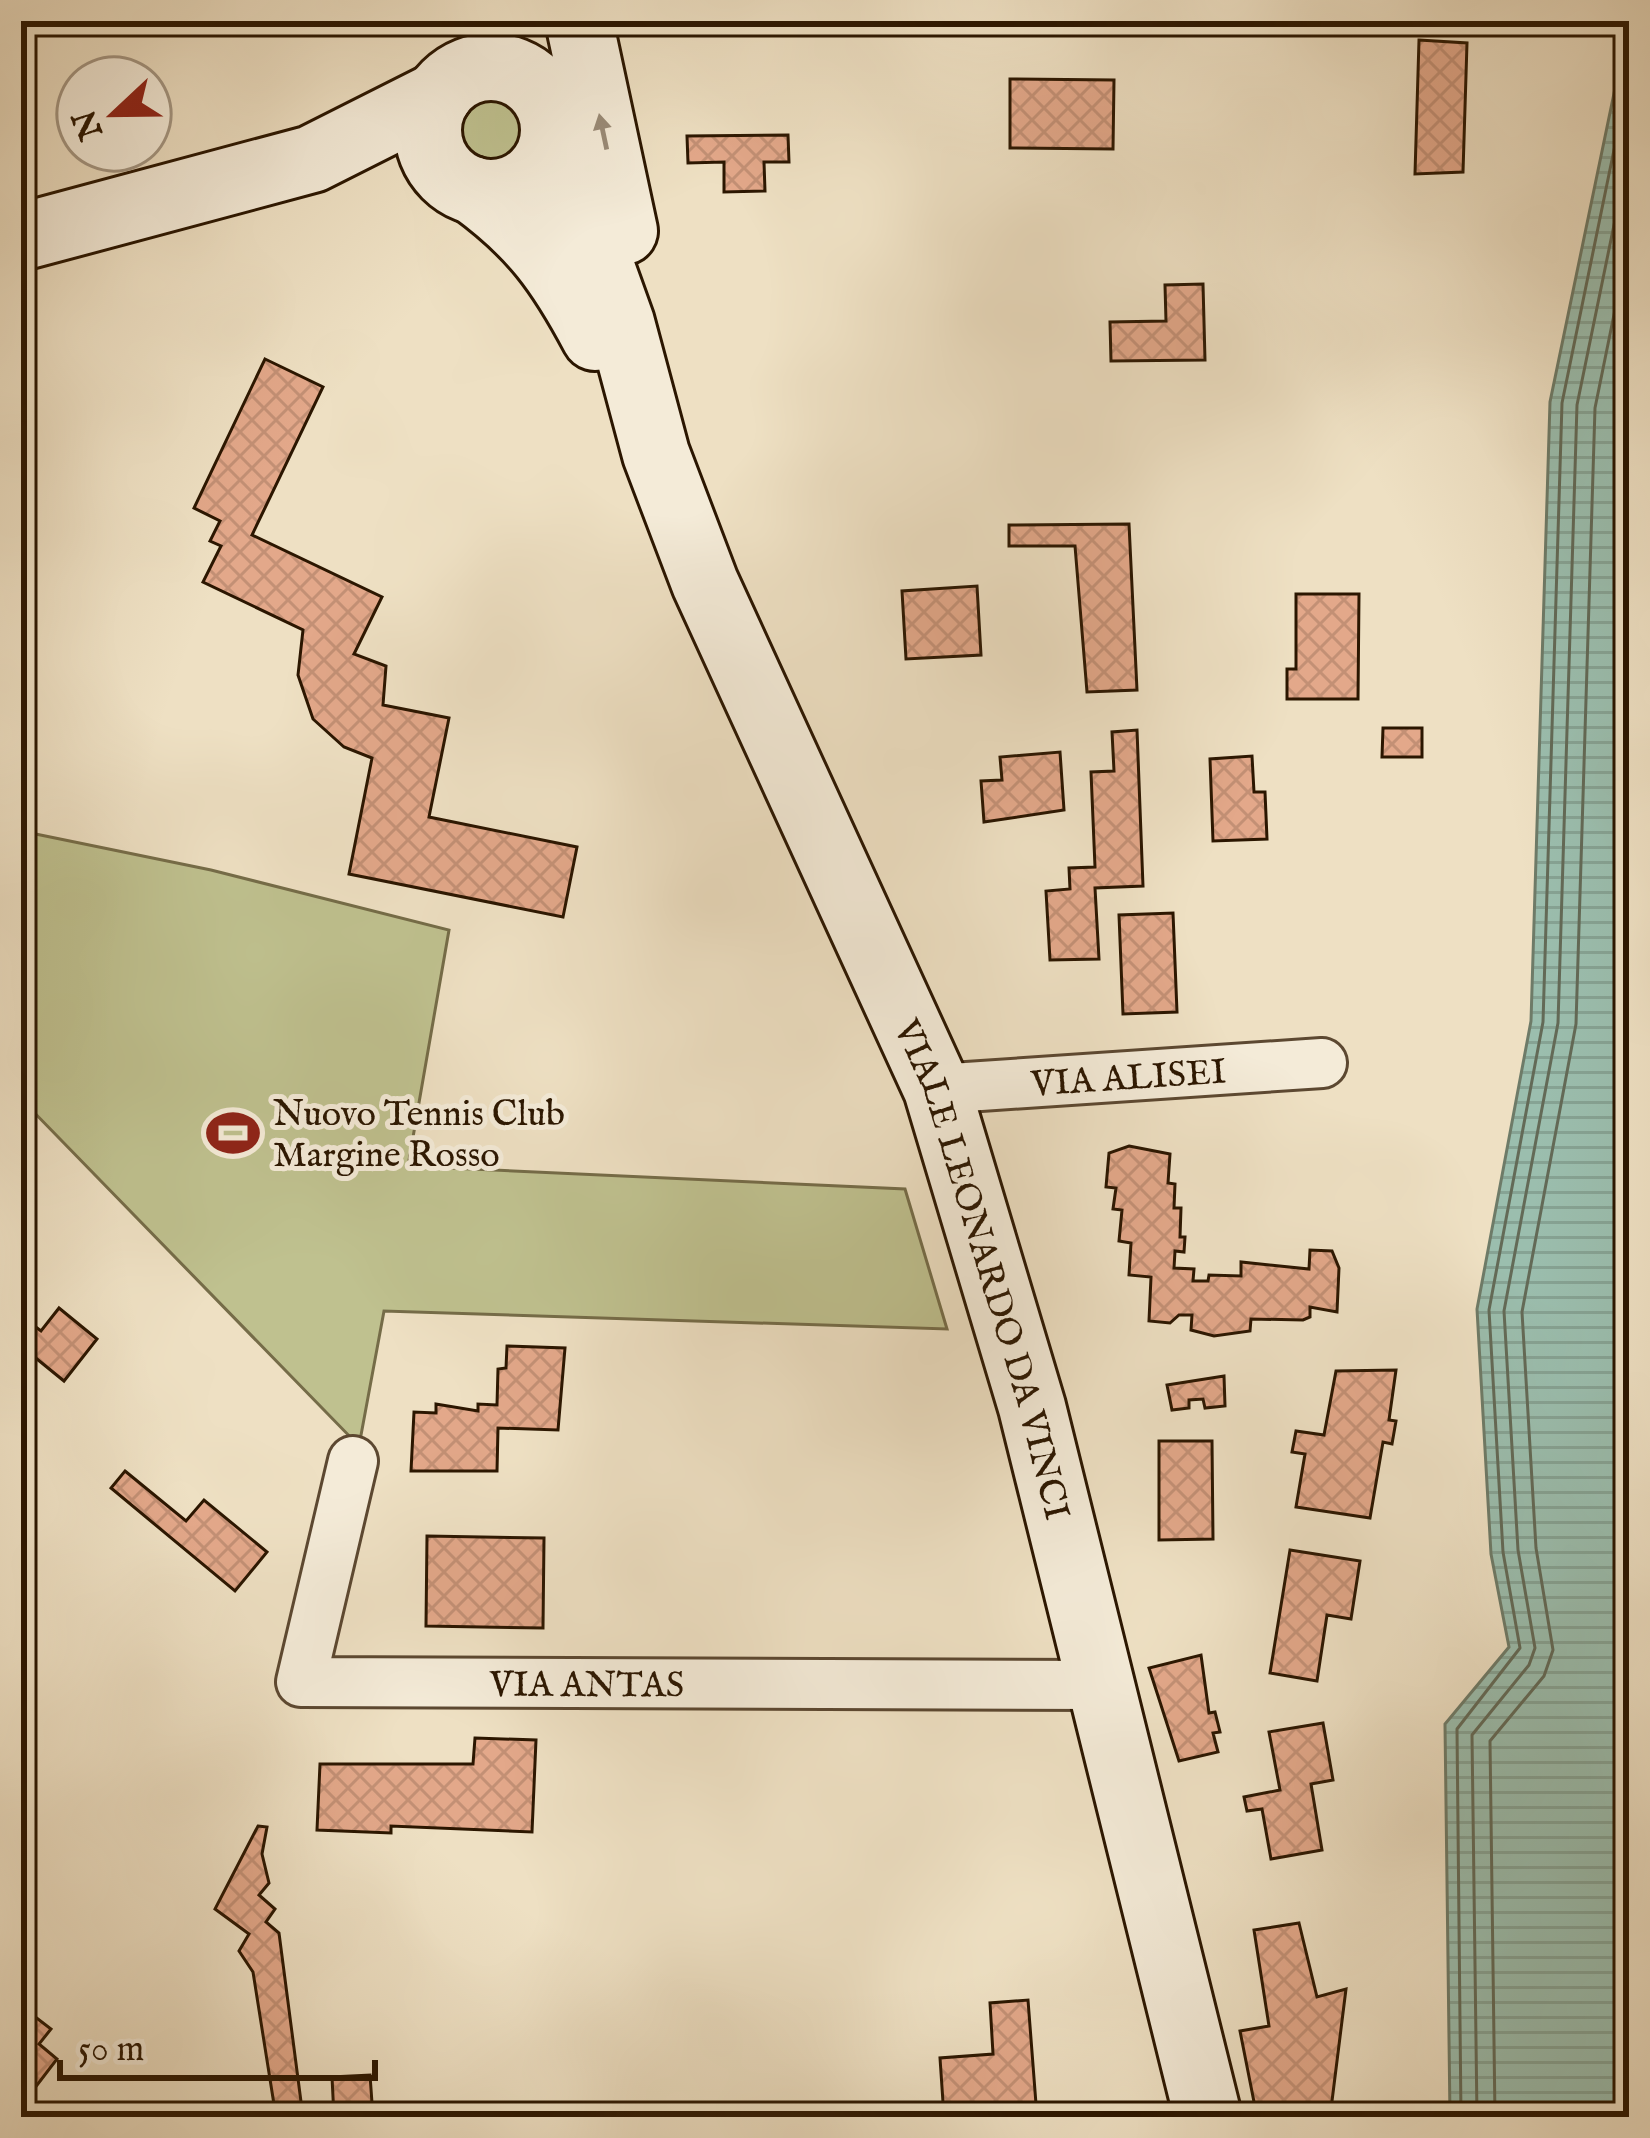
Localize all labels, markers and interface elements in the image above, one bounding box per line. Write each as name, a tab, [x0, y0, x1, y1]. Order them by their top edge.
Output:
north arrow	[54, 54, 174, 174]
text: N	[64, 103, 114, 146]
one-way arrow	[592, 113, 611, 151]
street label: VIALE LEONARDO DA VINCI	[882, 1012, 1079, 1525]
street label: VIA ALISEI	[1029, 1050, 1228, 1109]
place label: Nuovo Tennis Club Margine Rosso	[273, 1092, 565, 1179]
sports icon: Nuovo Tennis Club Margine Rosso	[204, 1104, 262, 1162]
street label: VIA ANTAS	[488, 1663, 684, 1709]
scale bar	[60, 2006, 375, 2080]
text: 50 m	[78, 2027, 144, 2073]

